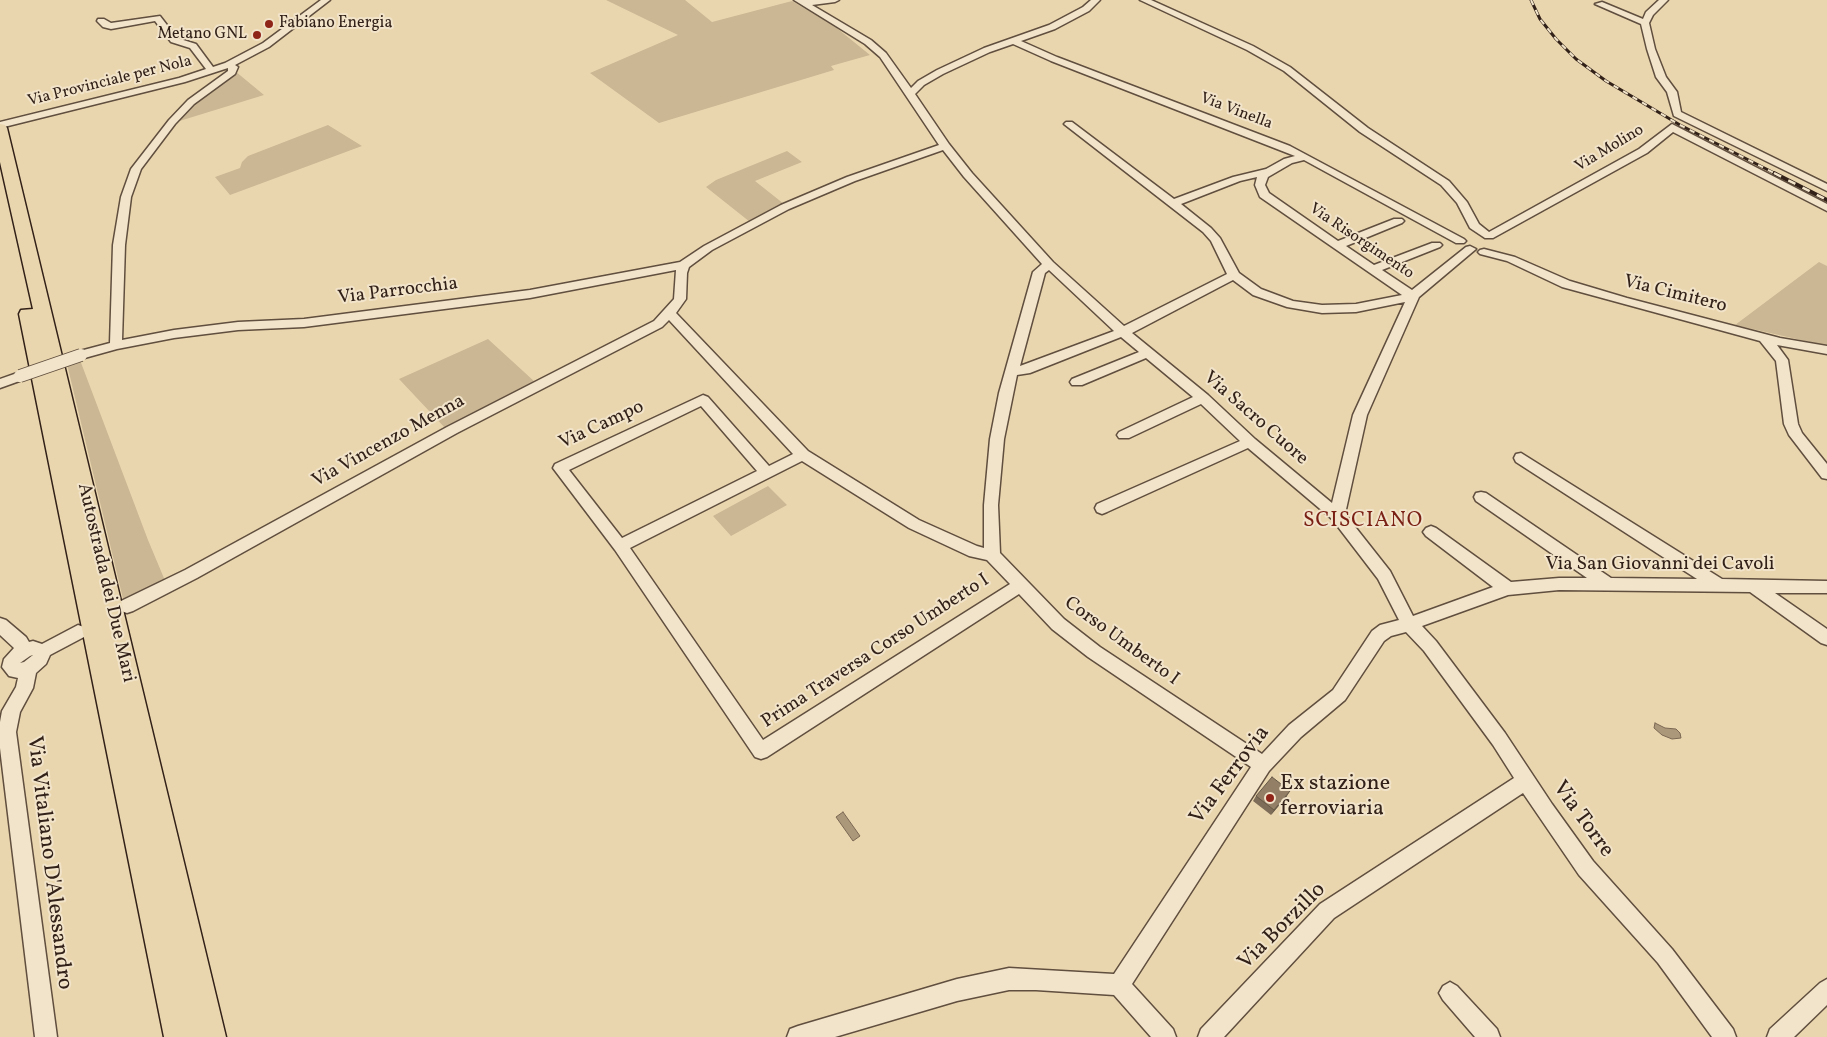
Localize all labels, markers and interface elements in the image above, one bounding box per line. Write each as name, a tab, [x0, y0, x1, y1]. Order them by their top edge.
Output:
place label: Fabiano Energia	[279, 14, 392, 34]
marker: Fabiano Energia	[263, 18, 275, 30]
place label: Metano GNL	[157, 25, 247, 45]
marker: Metano GNL	[251, 29, 263, 41]
street label: Via Provinciale per Nola	[26, 52, 194, 112]
street label: Via Vinella	[1197, 89, 1275, 135]
street label: Via Molino	[1572, 121, 1648, 177]
street label: Via Risorgimento	[1305, 200, 1417, 284]
street label: Via Cimitero	[1621, 271, 1729, 319]
street label: Via Parrocchia	[337, 273, 459, 311]
street label: Via Sacro Cuore	[1198, 367, 1312, 471]
street label: Via Vincenzo Menna	[309, 391, 469, 493]
street label: Via Campo	[556, 396, 648, 456]
street label: Autostrada dei Due Mari	[71, 481, 139, 685]
district label: SCISCIANO	[1302, 509, 1424, 535]
street label: Via San Giovanni dei Cavoli	[1545, 555, 1775, 577]
street label: Prima Traversa Corso Umberto I	[758, 570, 994, 734]
street label: Corso Umberto I	[1059, 593, 1183, 691]
street label: Via Ferrovia	[1185, 721, 1277, 831]
street label: Via Vitaliano D'Alessandro	[19, 735, 77, 991]
place label: Ex stazione ferroviaria	[1280, 772, 1390, 824]
street label: Via Torre	[1545, 777, 1619, 863]
marker: Ex stazione ferroviaria	[1264, 792, 1276, 804]
street label: Via Borzillo	[1234, 878, 1332, 976]

